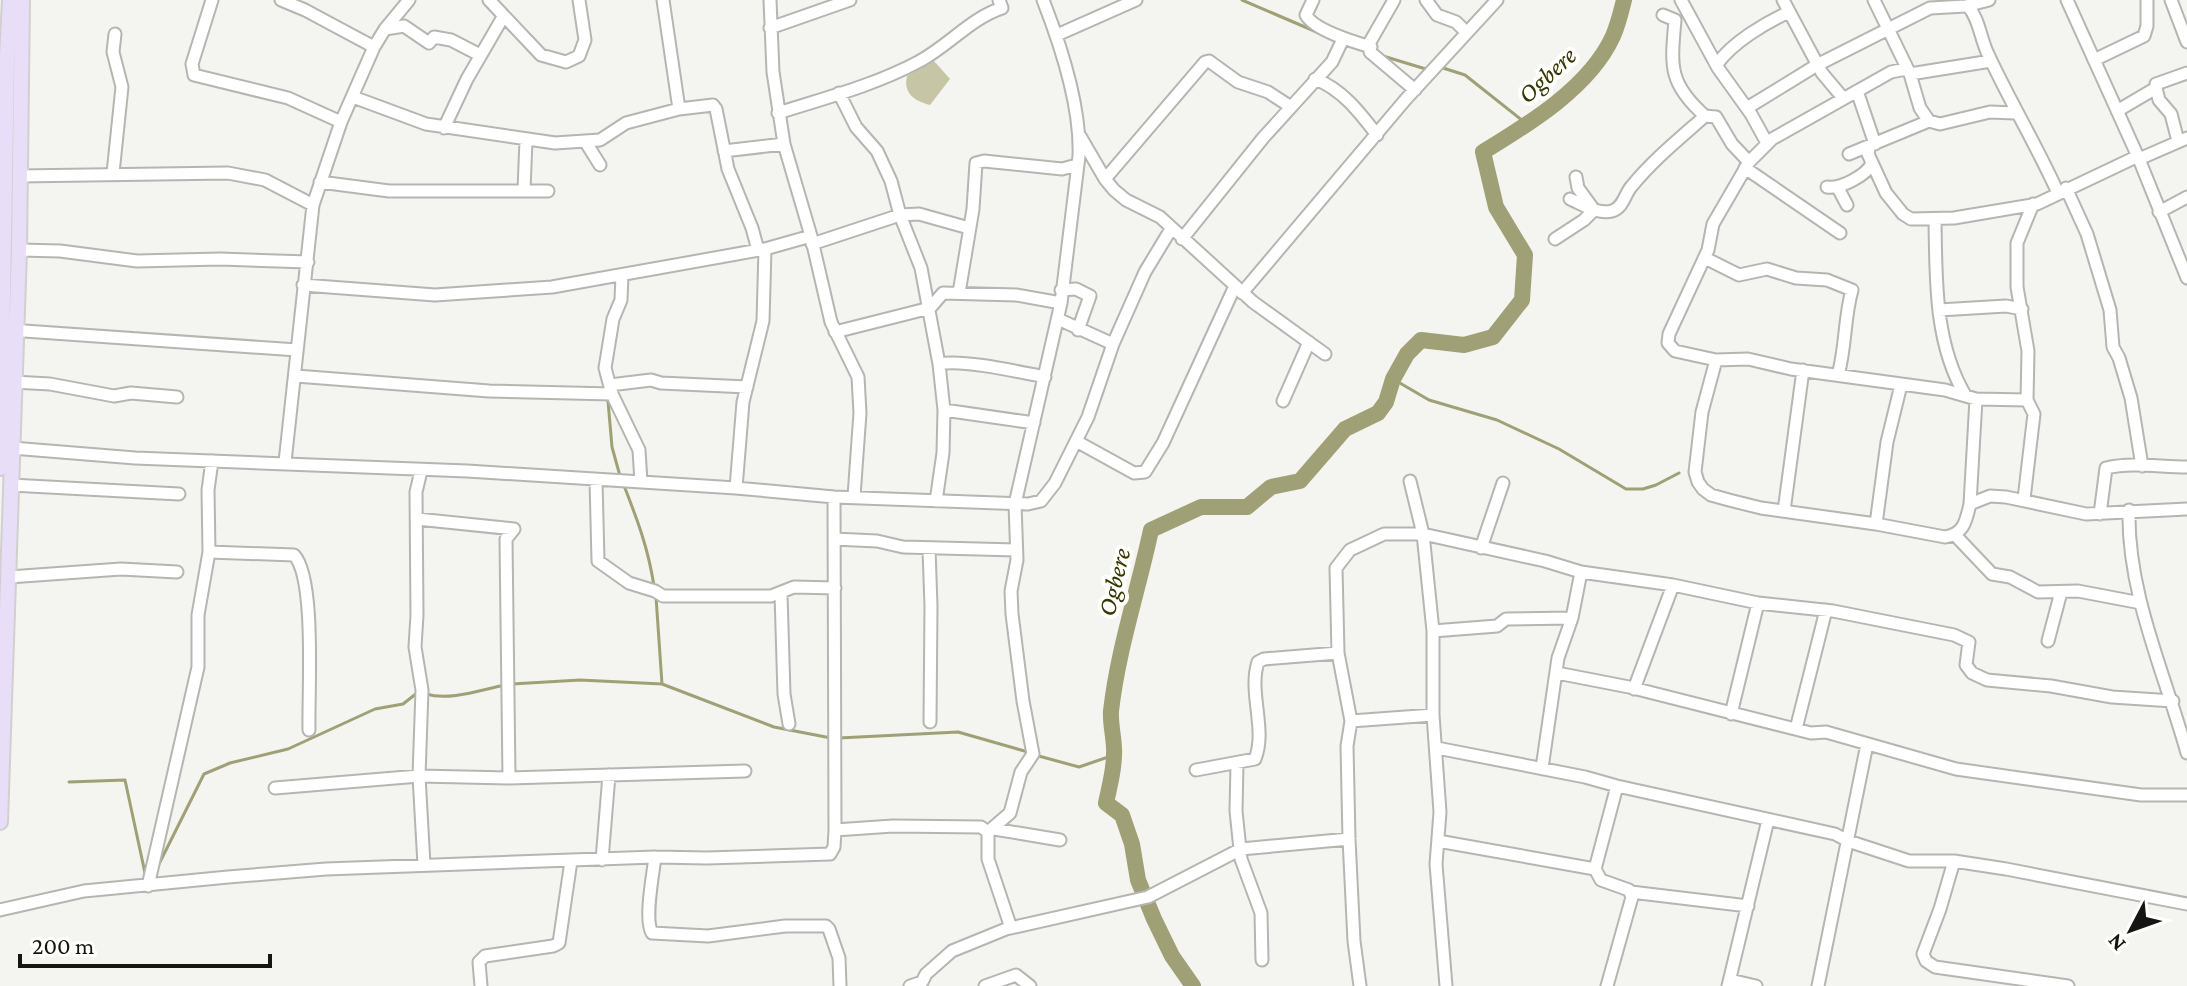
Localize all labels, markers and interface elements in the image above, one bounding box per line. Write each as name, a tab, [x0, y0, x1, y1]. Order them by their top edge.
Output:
water label: Ogbere	[1512, 41, 1582, 109]
water label: Ogbere	[1092, 545, 1136, 619]
north arrow	[2091, 890, 2171, 970]
scale bar	[20, 918, 270, 968]
text: N	[2102, 929, 2131, 957]
text: 200 m	[32, 932, 94, 959]

